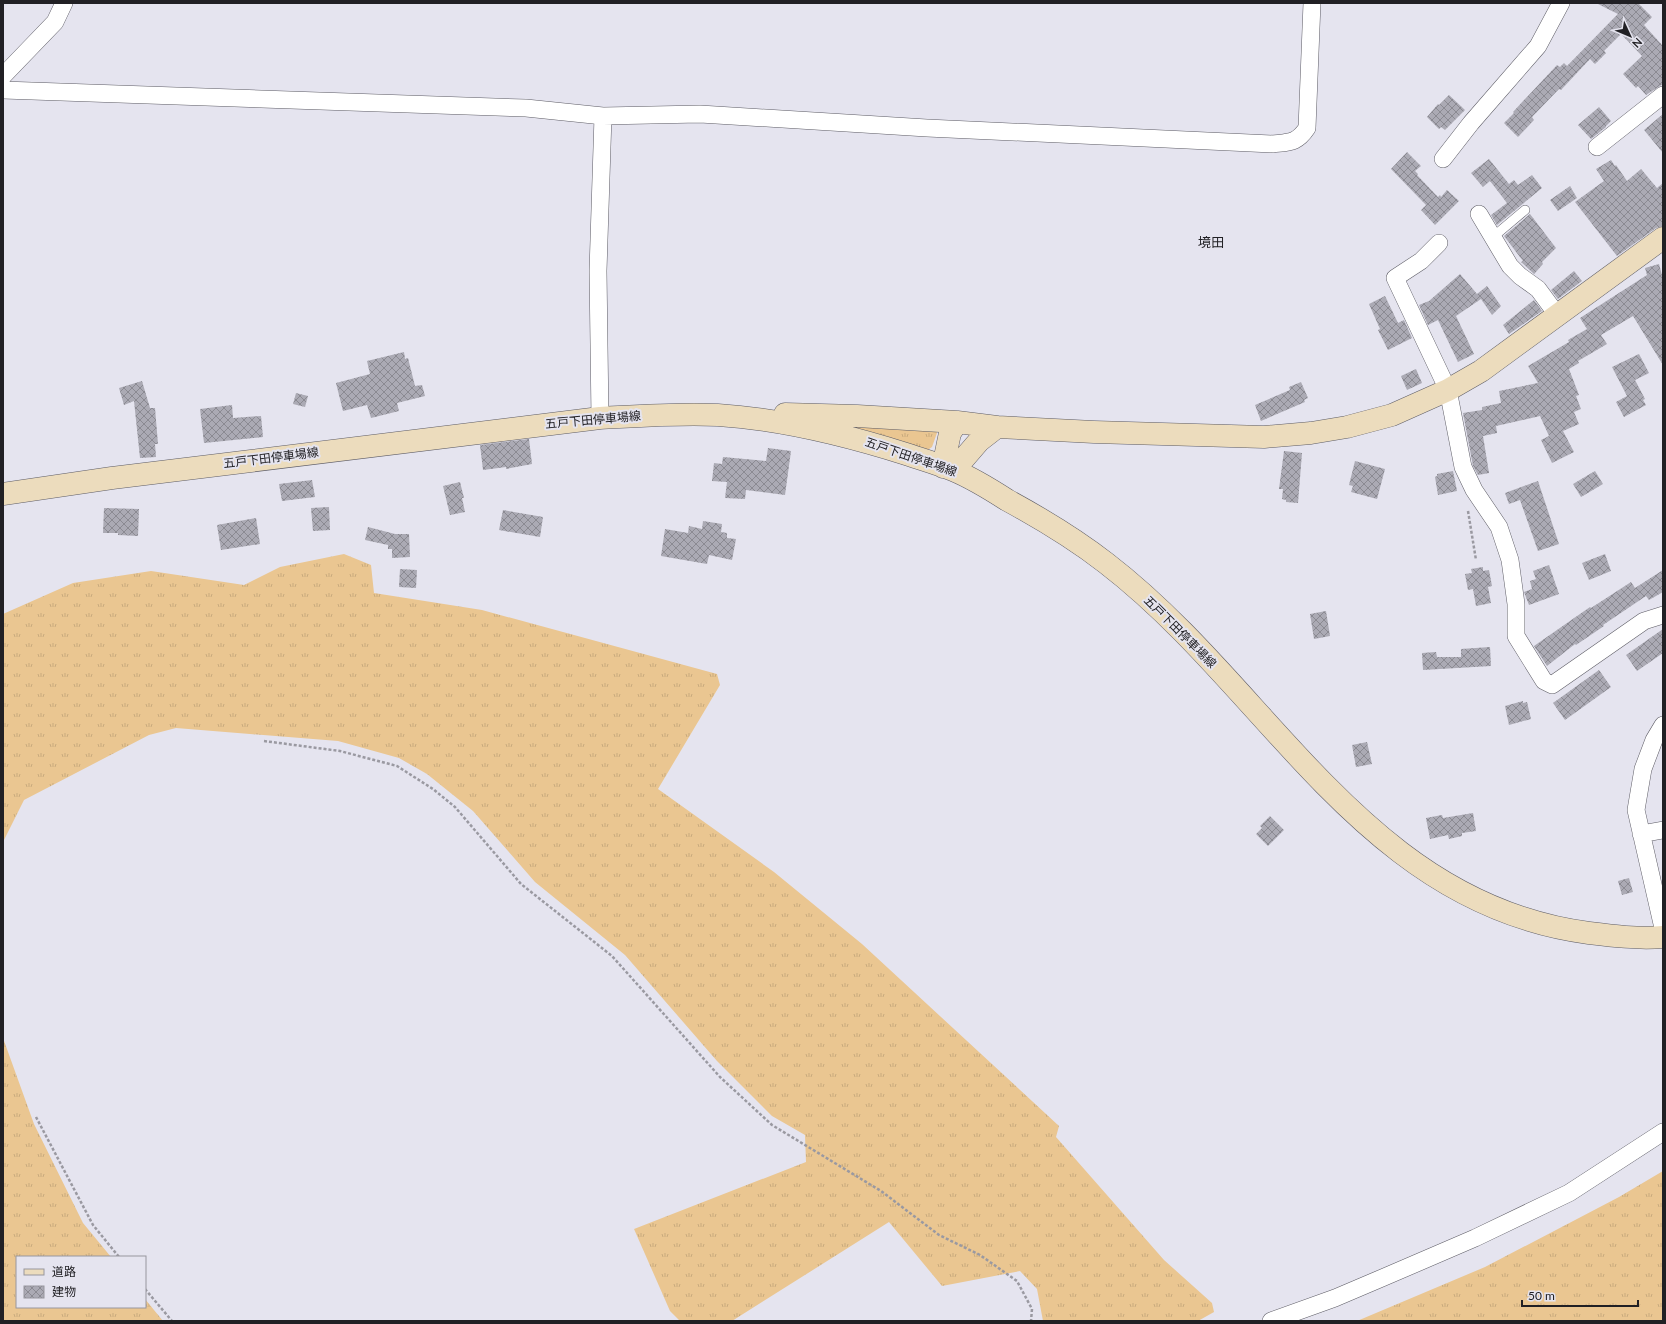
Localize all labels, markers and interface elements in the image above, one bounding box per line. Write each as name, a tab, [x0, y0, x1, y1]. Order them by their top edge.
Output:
north arrow	[1610, 16, 1650, 56]
text: N	[1630, 36, 1645, 51]
district label: 境田	[1198, 234, 1224, 250]
street label: 五戸下田停車場線	[544, 408, 641, 431]
street label: 五戸下田停車場線	[863, 434, 959, 479]
street label: 五戸下田停車場線	[222, 444, 320, 471]
street label: 五戸下田停車場線	[1141, 592, 1220, 671]
legend	[16, 1256, 146, 1308]
text: 道路	[52, 1264, 76, 1279]
scale bar	[1522, 1282, 1638, 1308]
text: 建物	[52, 1284, 76, 1299]
text: 50 m	[1528, 1288, 1555, 1303]

